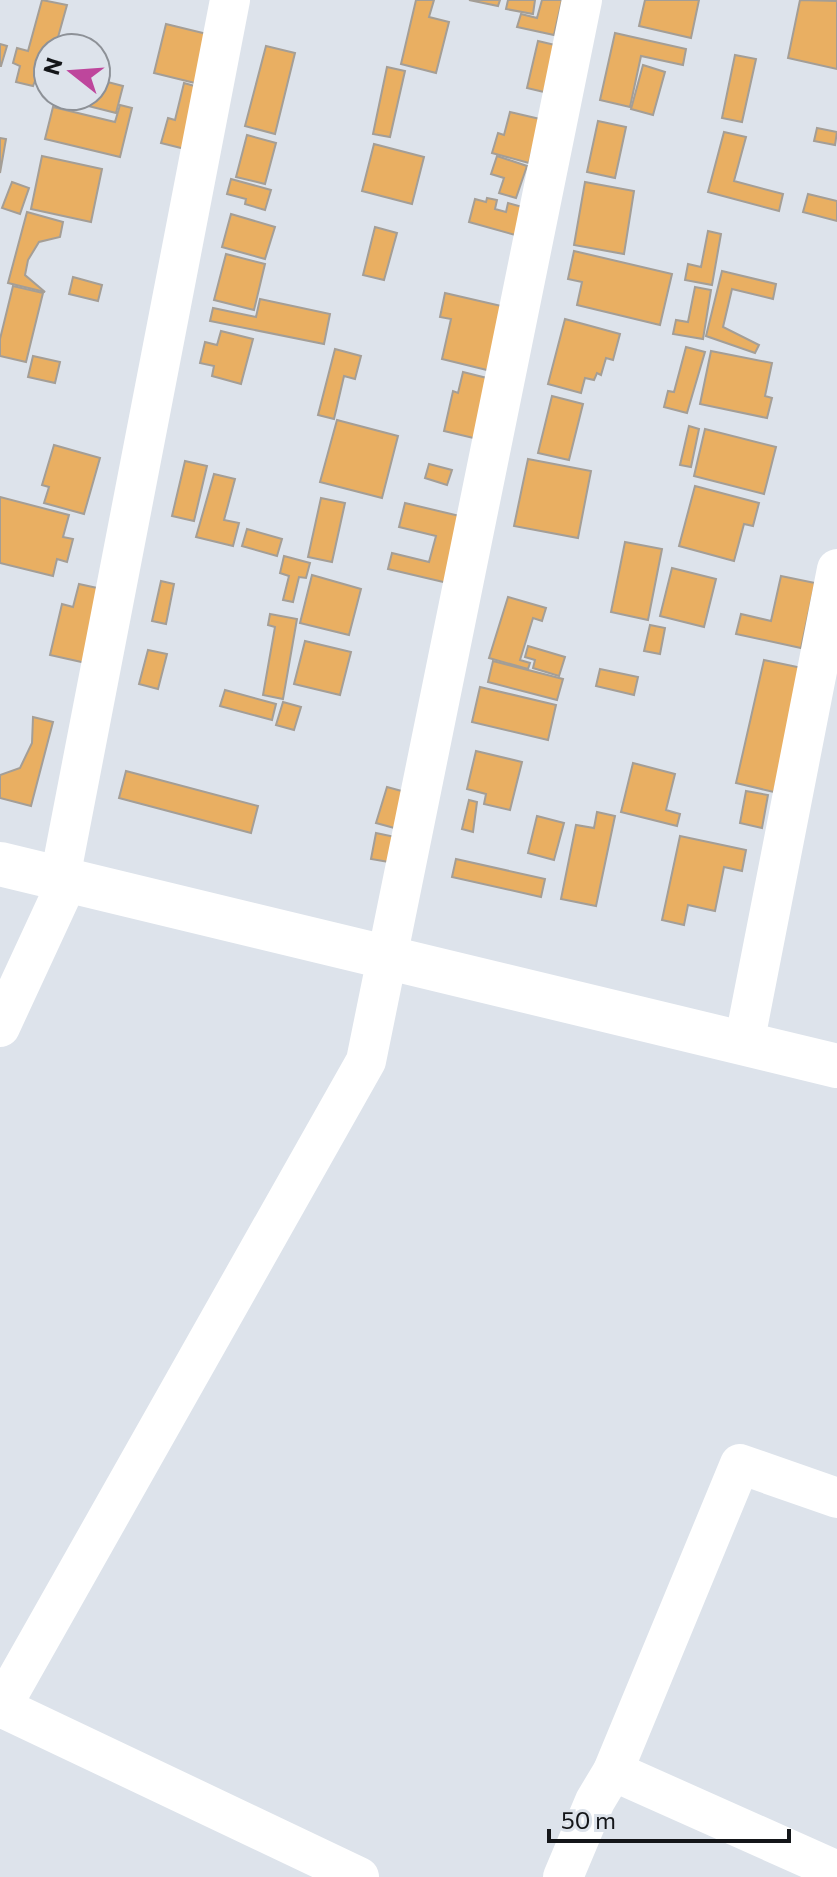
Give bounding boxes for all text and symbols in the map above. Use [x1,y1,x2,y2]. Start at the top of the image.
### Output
north arrow [32,32,112,112]
text: N [37,54,68,78]
scale bar [549,1793,789,1843]
text: 50 m [561,1805,616,1834]

